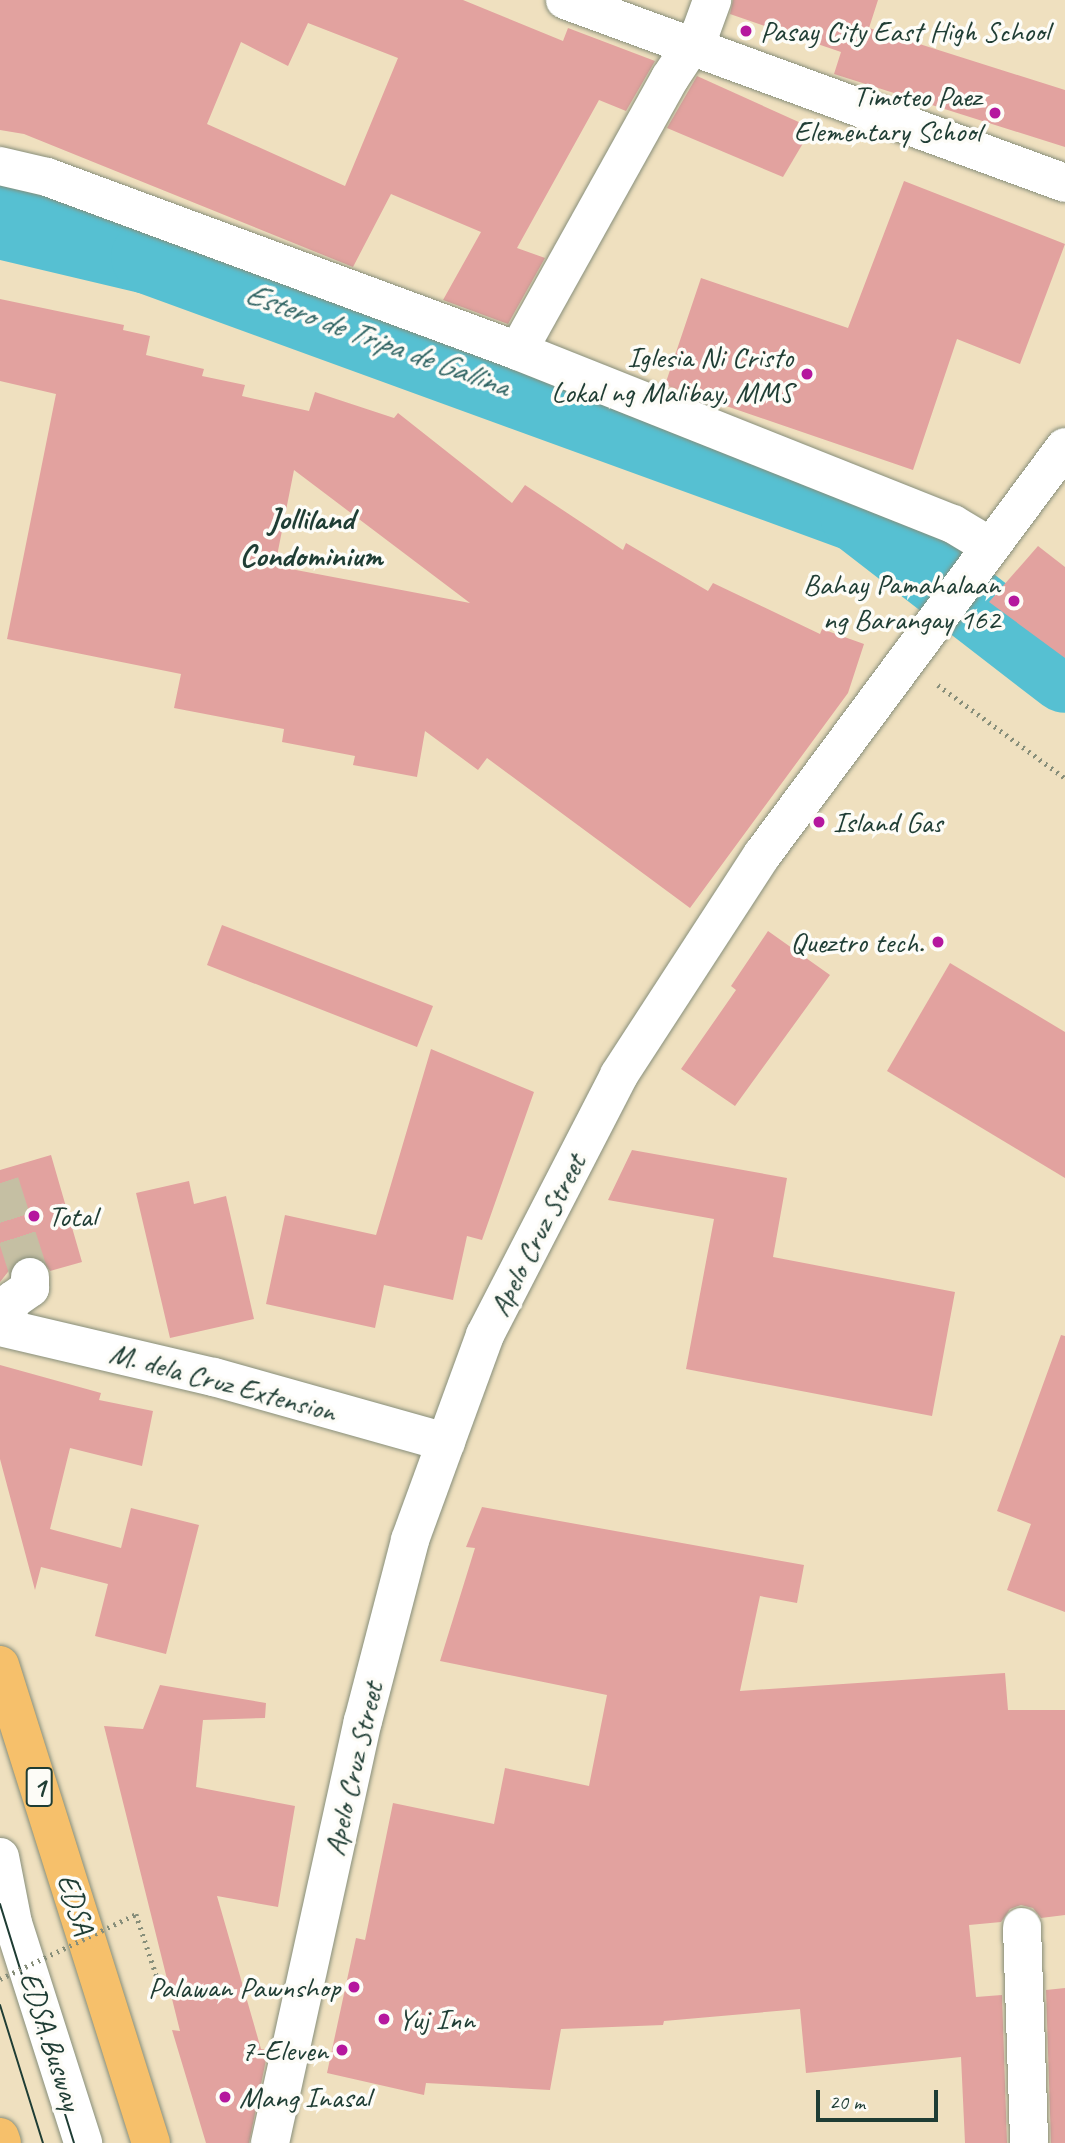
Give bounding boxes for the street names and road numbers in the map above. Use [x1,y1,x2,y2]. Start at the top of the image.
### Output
street label: Apelo Cruz Street [481,1148,593,1322]
street label: M. dela Cruz Extension [106,1334,340,1430]
street label: Apelo Cruz Street [316,1679,390,1859]
road number: 1 [25,1762,53,1812]
street label: EDSA [49,1869,103,1939]
street label: EDSA Busway [12,1967,90,2115]

